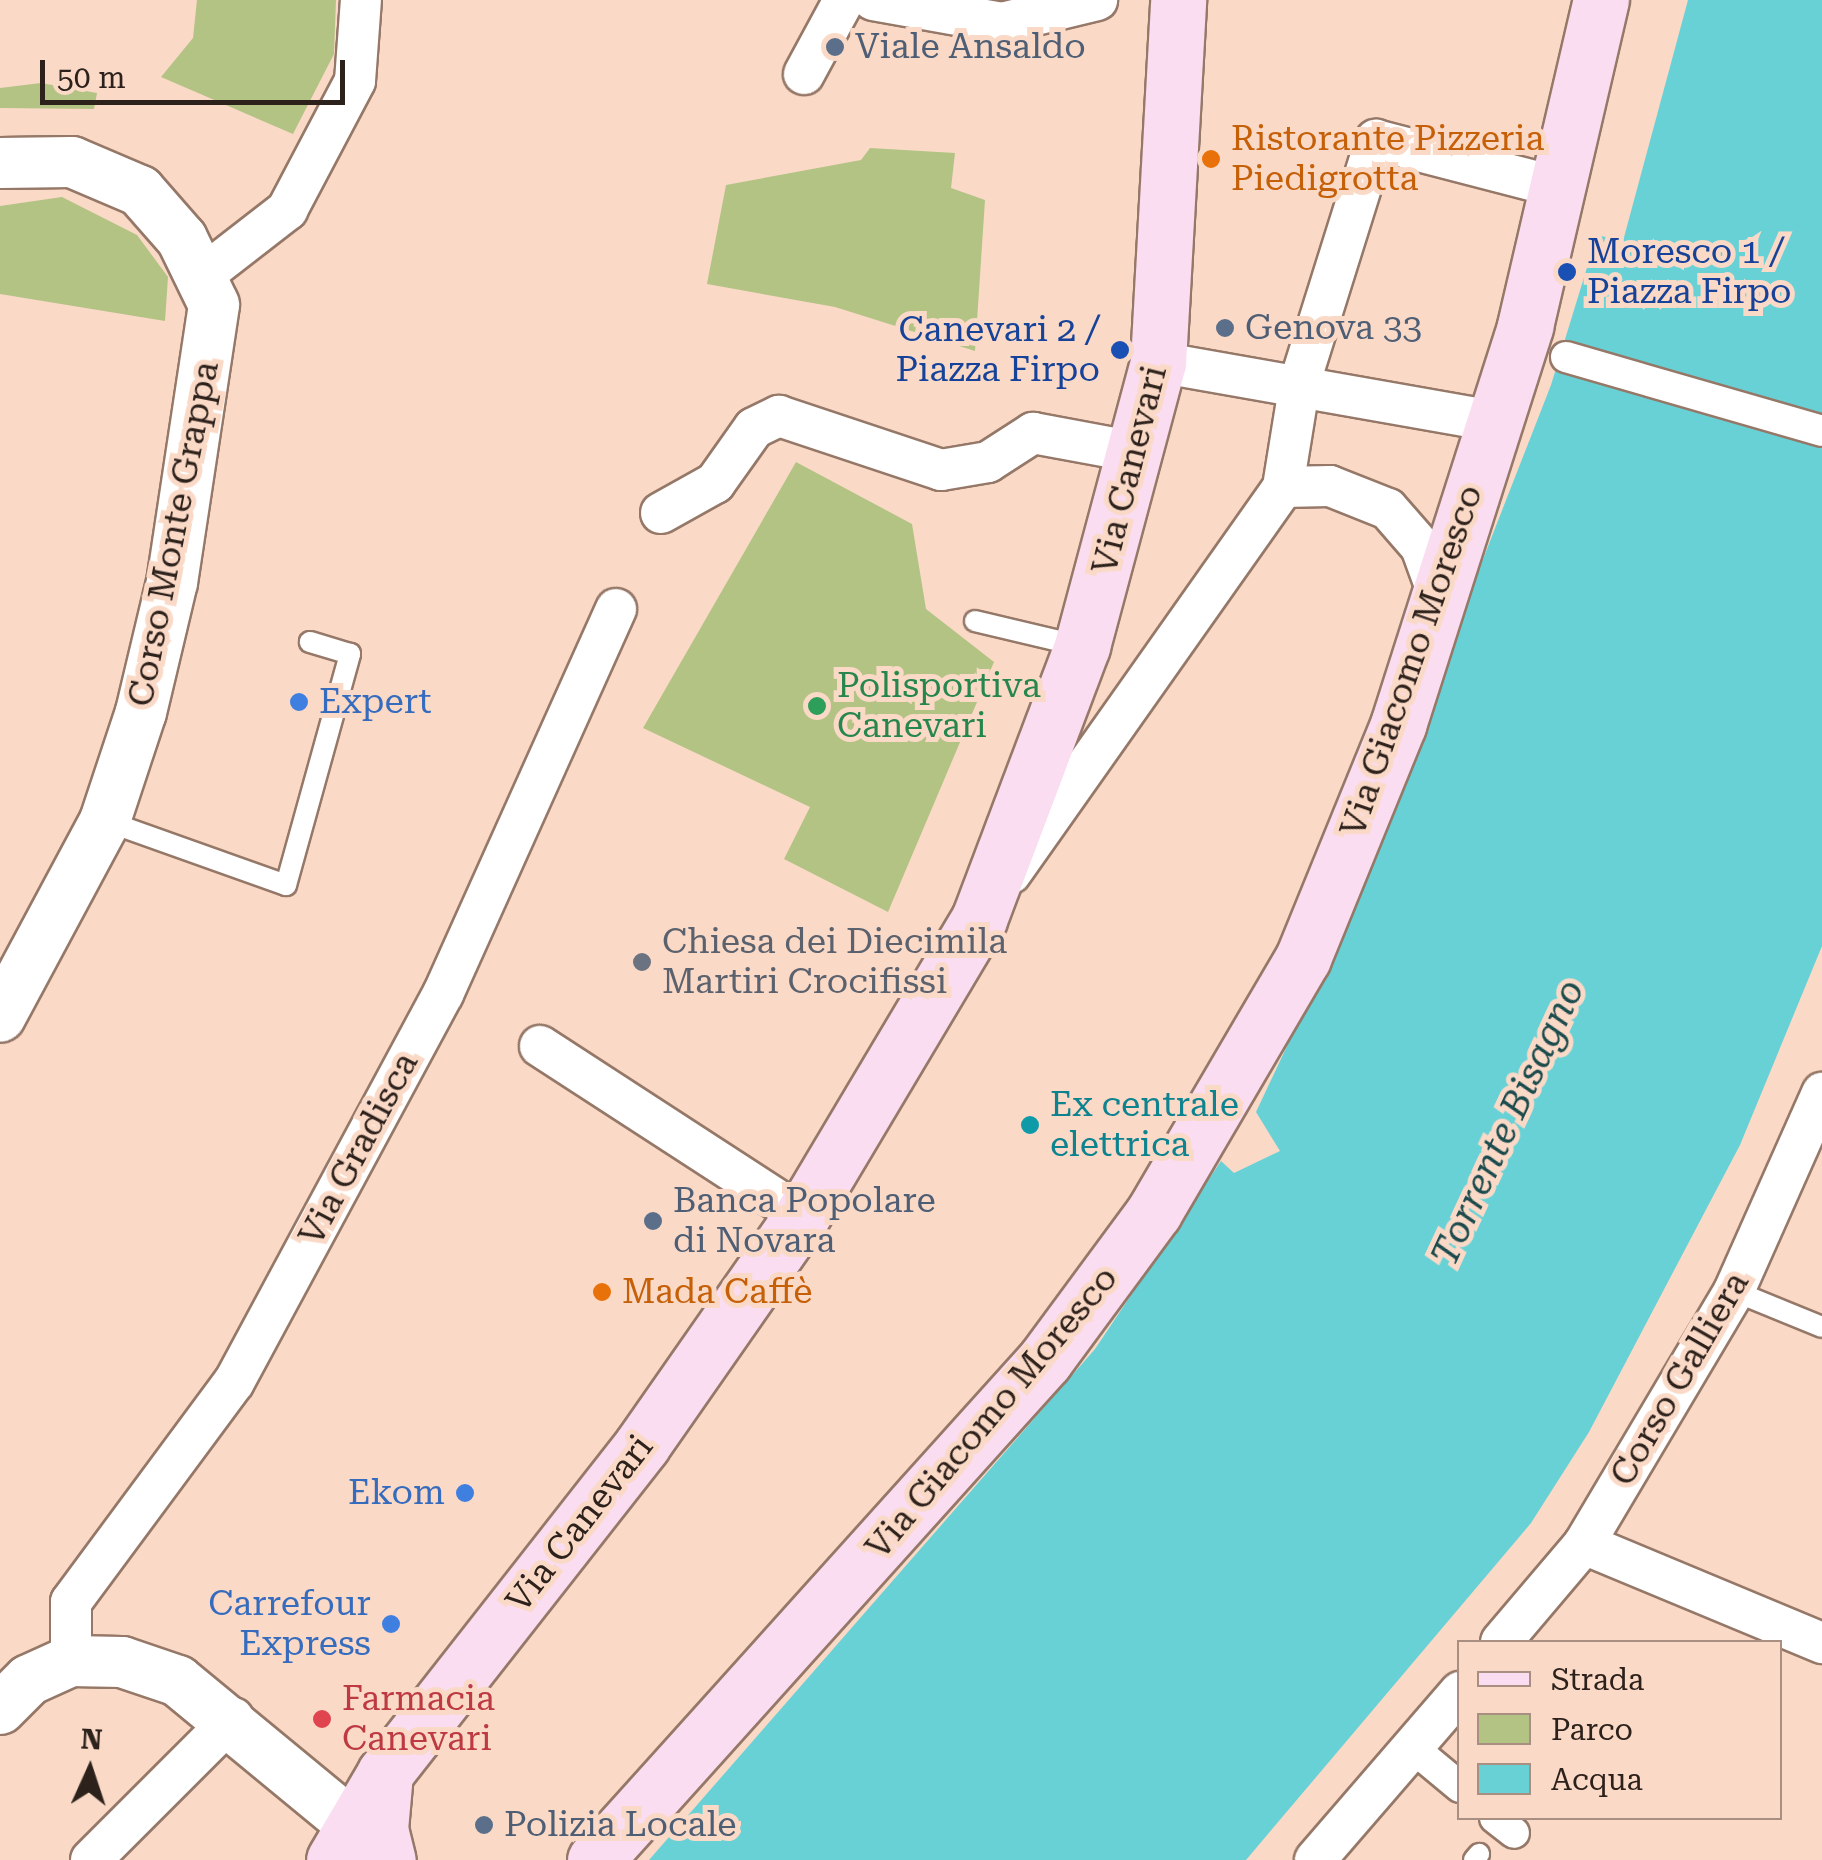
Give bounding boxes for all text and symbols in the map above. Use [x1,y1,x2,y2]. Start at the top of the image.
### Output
place label: Viale Ansaldo [855,26,1086,68]
marker: Viale Ansaldo [824,36,846,58]
scale bar [45,40,350,102]
text: 50 m [57,60,126,95]
place label: Ristorante Pizzeria Piedigrotta [1231,118,1544,200]
marker: Ristorante Pizzeria Piedigrotta [1200,148,1222,170]
place label: Moresco 1 / Piazza Firpo [1587,231,1792,313]
marker: Moresco 1 / Piazza Firpo [1556,261,1578,283]
place label: Genova 33 [1245,307,1422,349]
place label: Canevari 2 / Piazza Firpo [895,309,1100,391]
marker: Genova 33 [1214,317,1236,339]
marker: Canevari 2 / Piazza Firpo [1109,339,1131,361]
street label: Corso Monte Grappa [120,358,228,710]
street label: Via Canevari [1084,362,1176,578]
street label: Via Giacomo Moresco [1332,480,1492,842]
place label: Polisportiva Canevari [837,665,1041,747]
place label: Expert [319,681,432,723]
marker: Expert [288,691,310,713]
marker: Polisportiva Canevari [806,695,828,717]
place label: Chiesa dei Diecimila Martiri Crocifissi [662,921,1007,1003]
marker: Chiesa dei Diecimila Martiri Crocifissi [631,951,653,973]
water label: Torrente Bisagno [1422,973,1594,1273]
street label: Via Gradisca [291,1045,427,1253]
place label: Ex centrale elettrica [1050,1084,1239,1166]
marker: Ex centrale elettrica [1019,1114,1041,1136]
place label: Banca Popolare di Novara [673,1180,936,1262]
marker: Banca Popolare di Novara [642,1210,664,1232]
street label: Via Giacomo Moresco [857,1258,1127,1568]
street label: Corso Galliera [1602,1265,1758,1493]
place label: Mada Caffè [622,1271,812,1313]
marker: Mada Caffè [591,1281,613,1303]
street label: Via Canevari [498,1427,662,1621]
place label: Ekom [348,1472,445,1514]
marker: Ekom [454,1482,476,1504]
place label: Carrefour Express [208,1583,371,1665]
marker: Carrefour Express [380,1613,402,1635]
legend [1457,1640,1782,1820]
text: Strada [1551,1662,1644,1697]
place label: Farmacia Canevari [342,1678,495,1760]
marker: Farmacia Canevari [311,1708,333,1730]
text: Parco [1551,1712,1633,1747]
north arrow [40,1720,140,1820]
text: N [80,1723,103,1757]
text: Acqua [1551,1762,1643,1797]
place label: Polizia Locale [504,1804,737,1846]
marker: Polizia Locale [473,1814,495,1836]

